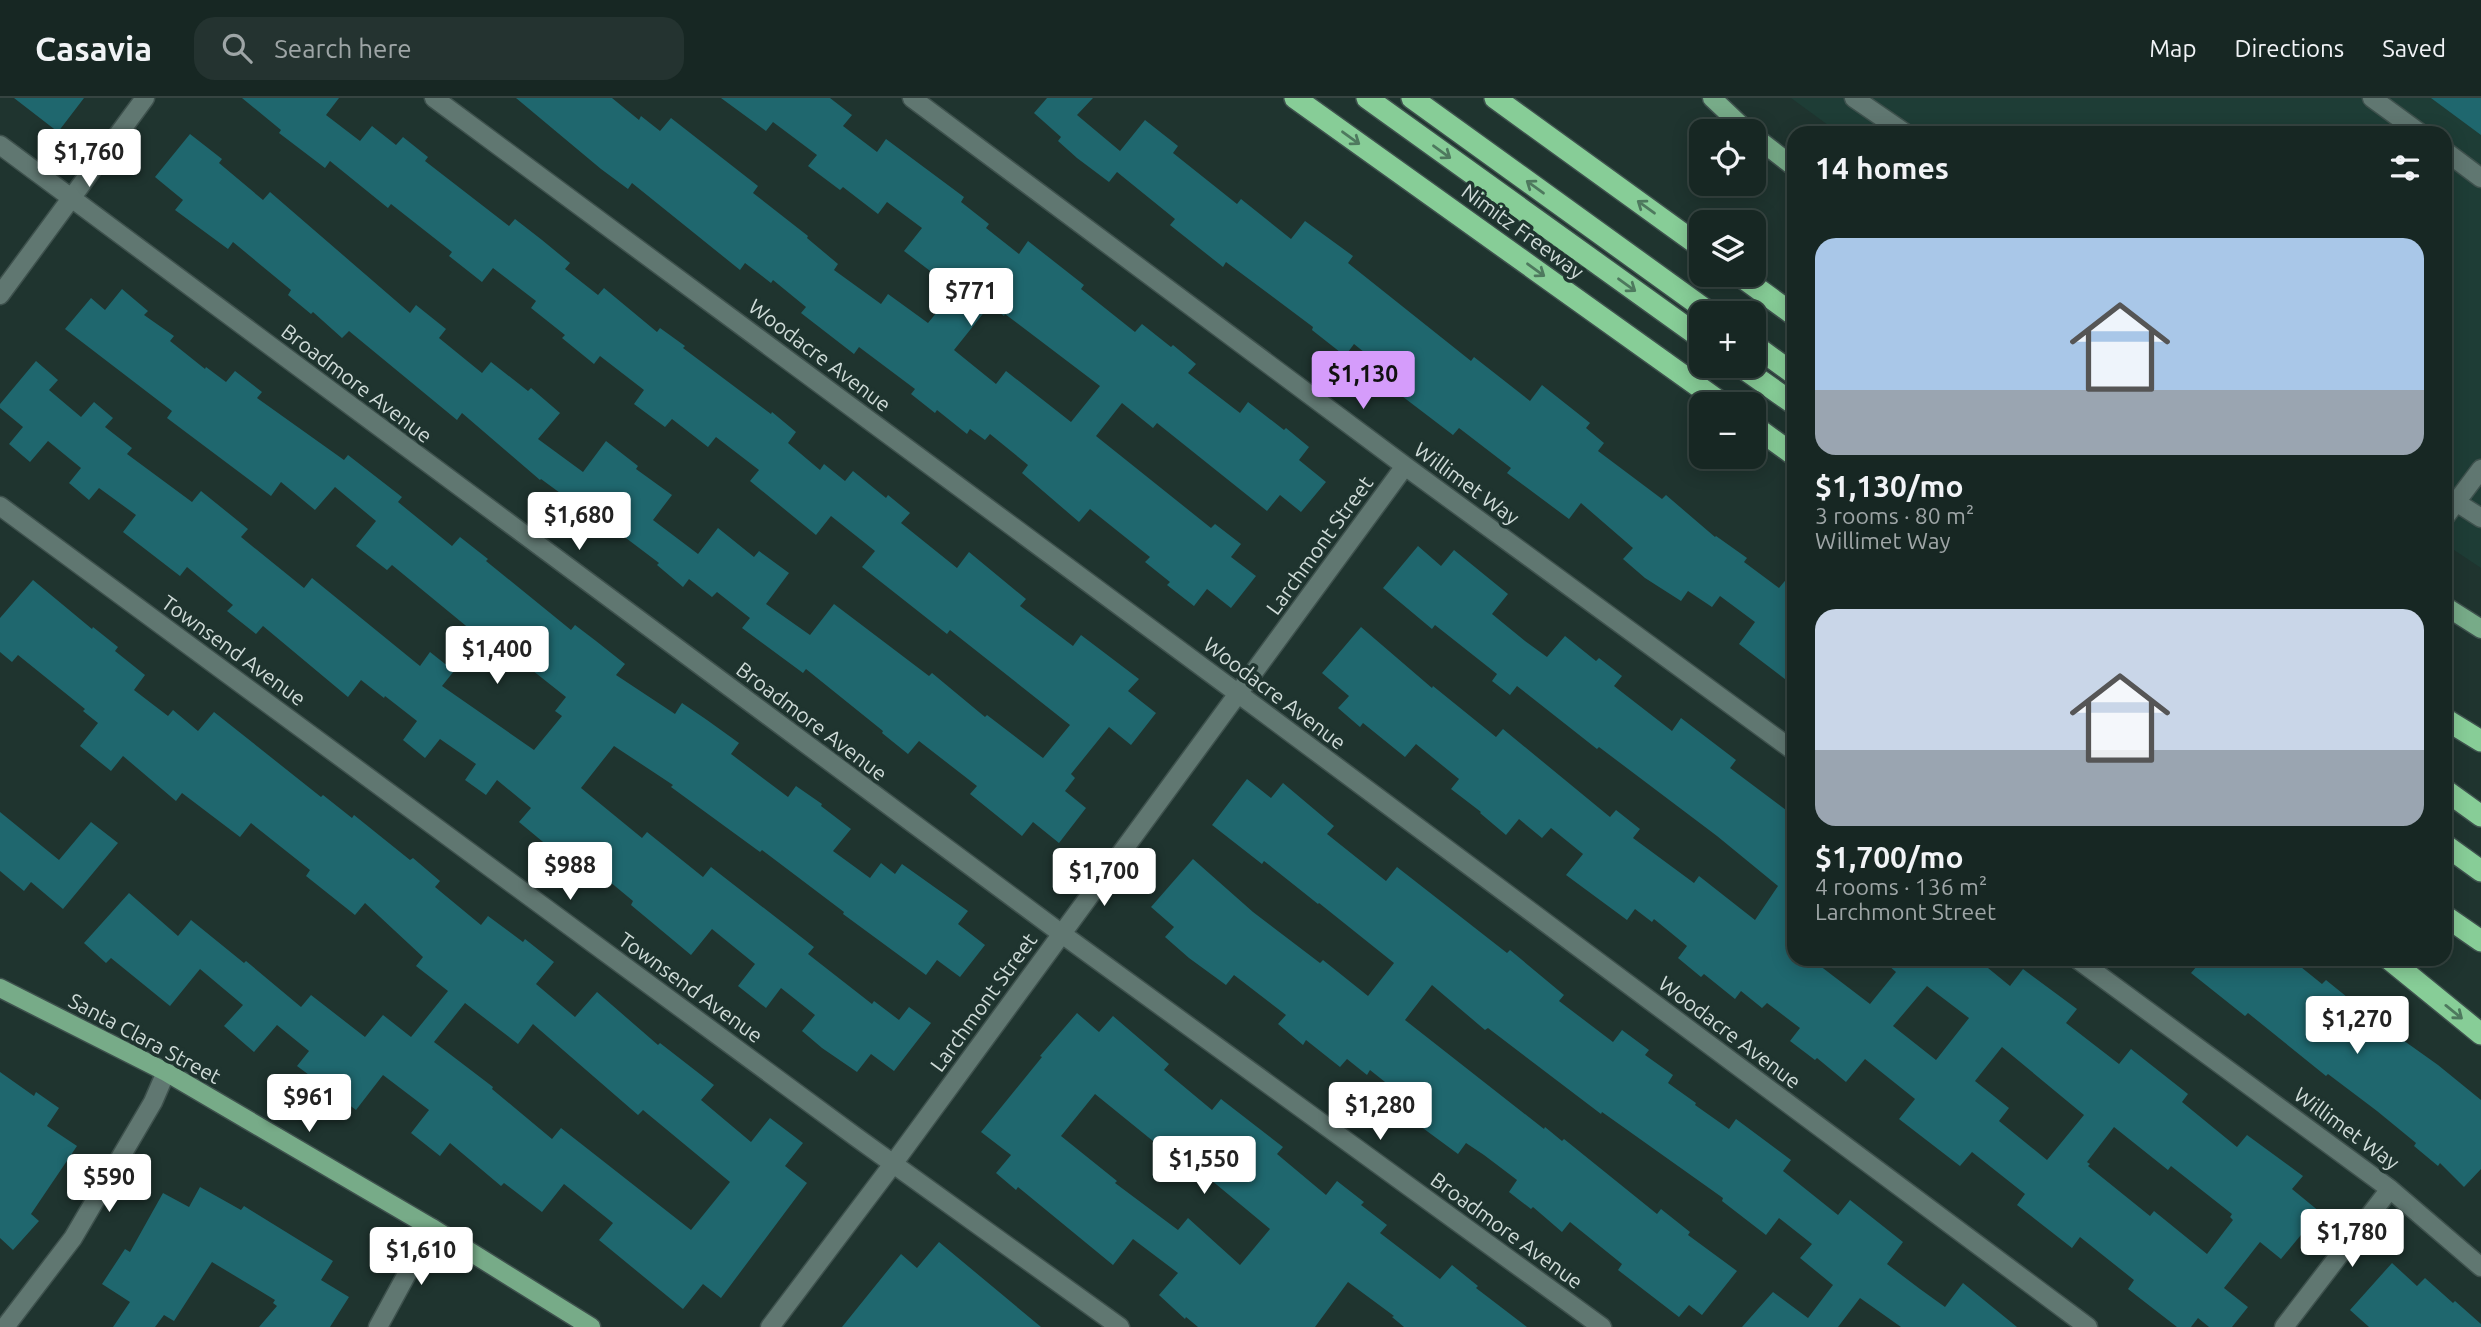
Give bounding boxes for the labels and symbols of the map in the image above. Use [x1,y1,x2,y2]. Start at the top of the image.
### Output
pin: $1,760 [32,130,146,189]
one-way arrow [1341,131,1360,145]
one-way arrow [1433,144,1452,159]
street label: Nimitz Freeway [1457,179,1589,283]
one-way arrow [1526,180,1545,194]
one-way arrow [1637,200,1656,214]
one-way arrow [1526,263,1545,277]
pin: $771 [930,268,1012,328]
one-way arrow [1617,278,1636,292]
street label: Woodacre Avenue [744,294,896,416]
street label: Broadmore Avenue [277,319,437,447]
pin: $1,130 [1306,352,1420,411]
street label: Willimet Way [1410,437,1524,529]
street label: Larchmont Street [1261,471,1377,619]
pin: $1,680 [522,492,636,552]
street label: Townsend Avenue [157,590,311,710]
pin: $1,400 [440,626,554,686]
street label: Woodacre Avenue [1199,632,1351,754]
street label: Broadmore Avenue [732,657,892,785]
pin: $988 [529,842,611,902]
pin: $1,700 [1047,848,1161,908]
street label: Townsend Avenue [614,927,768,1047]
street label: Larchmont Street [925,928,1041,1076]
street label: Woodacre Avenue [1654,971,1806,1093]
street label: Santa Clara Street [65,988,225,1088]
pin: $1,270 [2300,996,2414,1056]
one-way arrow [2444,1004,2462,1020]
pin: $961 [268,1074,350,1134]
pin: $1,280 [1323,1082,1437,1142]
street label: Willimet Way [2290,1082,2404,1174]
pin: $1,550 [1147,1136,1261,1196]
pin: $590 [68,1154,150,1214]
street label: Broadmore Avenue [1426,1167,1588,1293]
pin: $1,780 [2295,1210,2409,1269]
pin: $1,610 [364,1228,478,1287]

